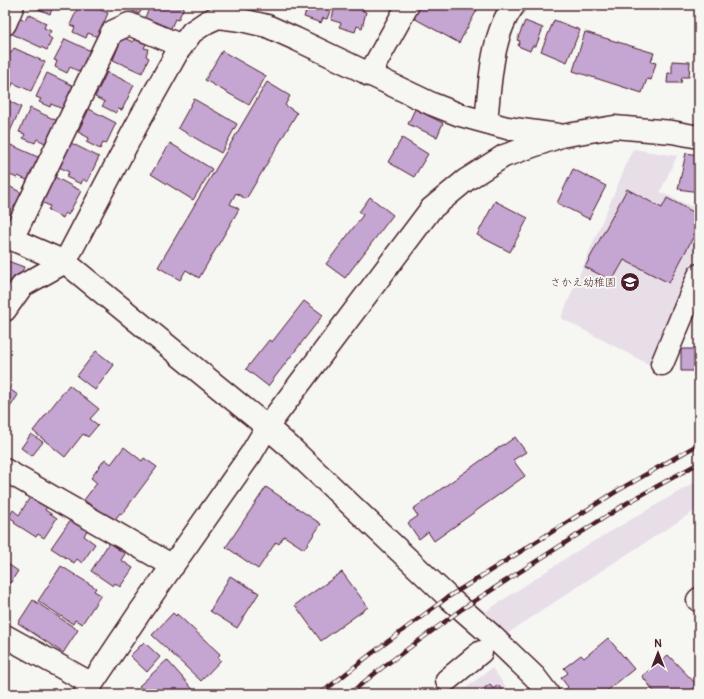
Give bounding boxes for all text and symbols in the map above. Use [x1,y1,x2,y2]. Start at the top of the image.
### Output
school or university icon: さかえ幼稚園 [619,271,641,293]
place label: さかえ幼稚園 [550,276,616,289]
north arrow [638,633,678,673]
text: N [654,637,662,650]

